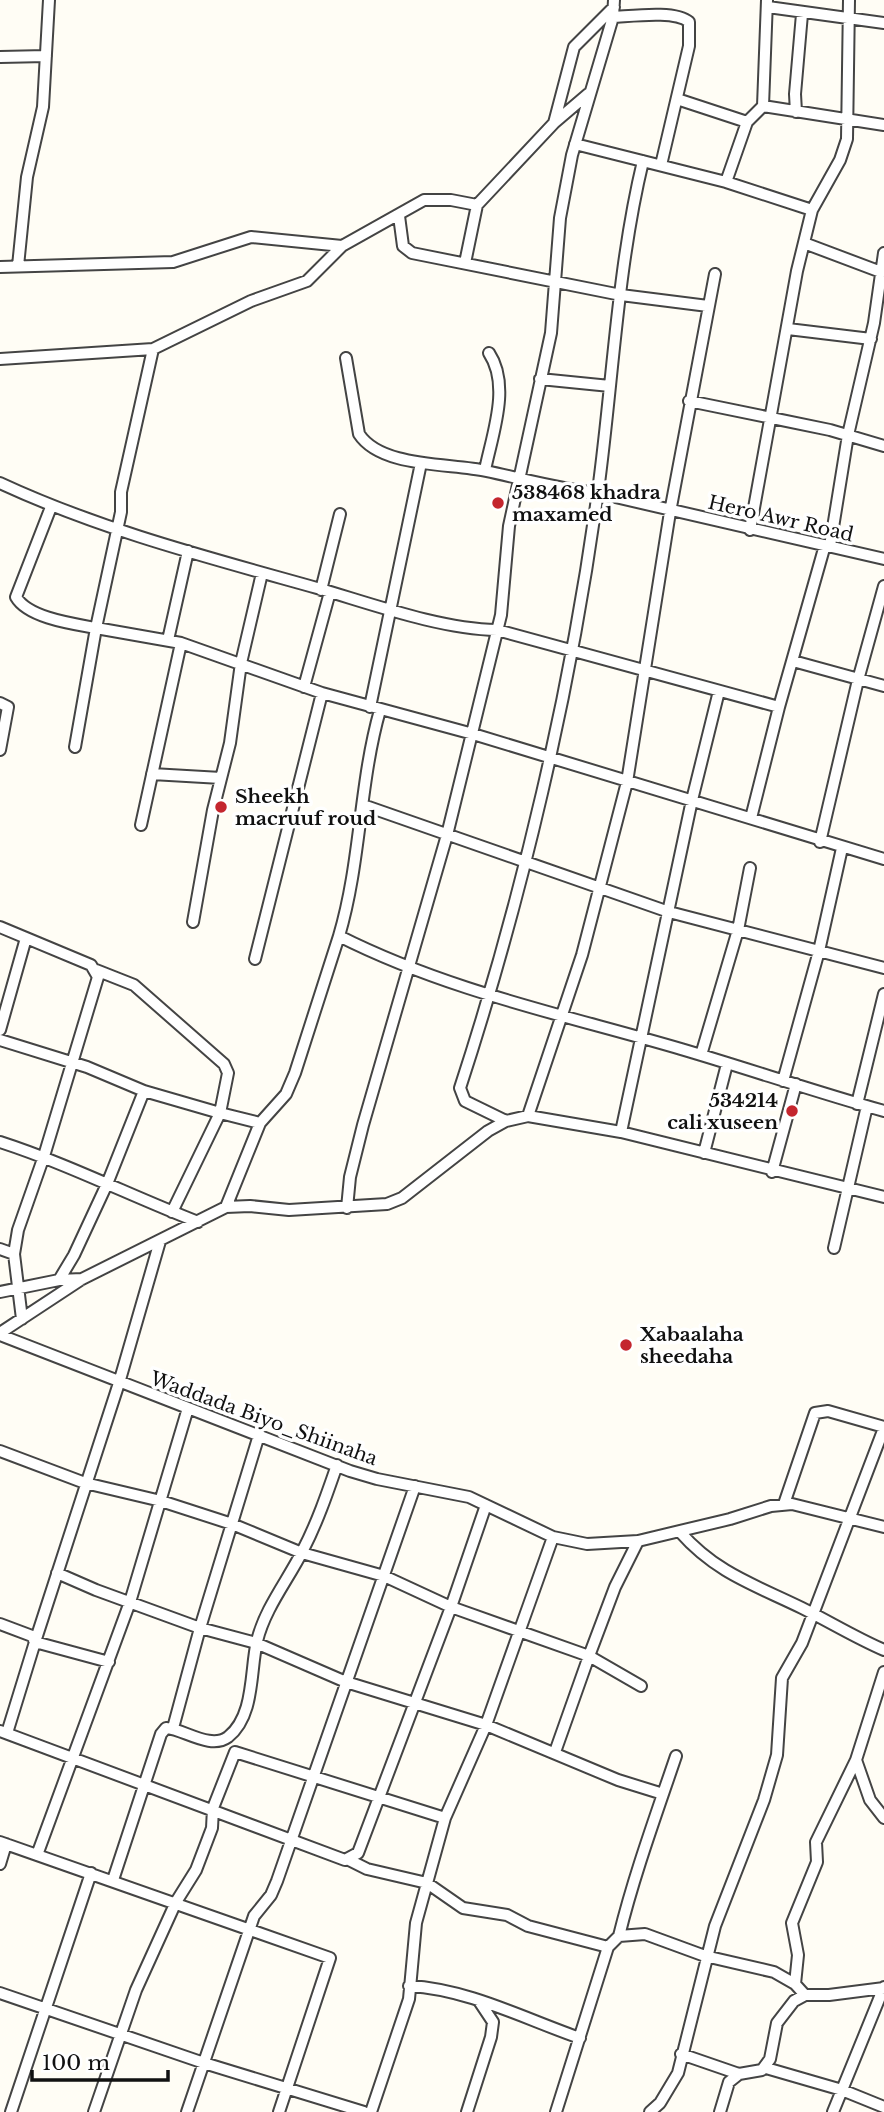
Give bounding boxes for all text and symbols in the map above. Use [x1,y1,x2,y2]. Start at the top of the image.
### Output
place label: 538468 khadra maxamed [512,481,661,526]
street label: Hero Awr Road [706,491,856,546]
marker: 538468 khadra maxamed [490,495,506,511]
place label: Sheekh macruuf roud [235,785,376,830]
marker: Sheekh macruuf roud [213,799,229,815]
place label: 534214 cali xuseen [667,1089,778,1134]
marker: 534214 cali xuseen [784,1103,800,1119]
place label: Xabaalaha sheedaha [639,1323,744,1368]
marker: Xabaalaha sheedaha [618,1337,634,1353]
street label: Waddada Biyo_Shiinaha [146,1366,381,1471]
scale bar [32,2038,168,2082]
text: 100 m [42,2050,110,2076]

